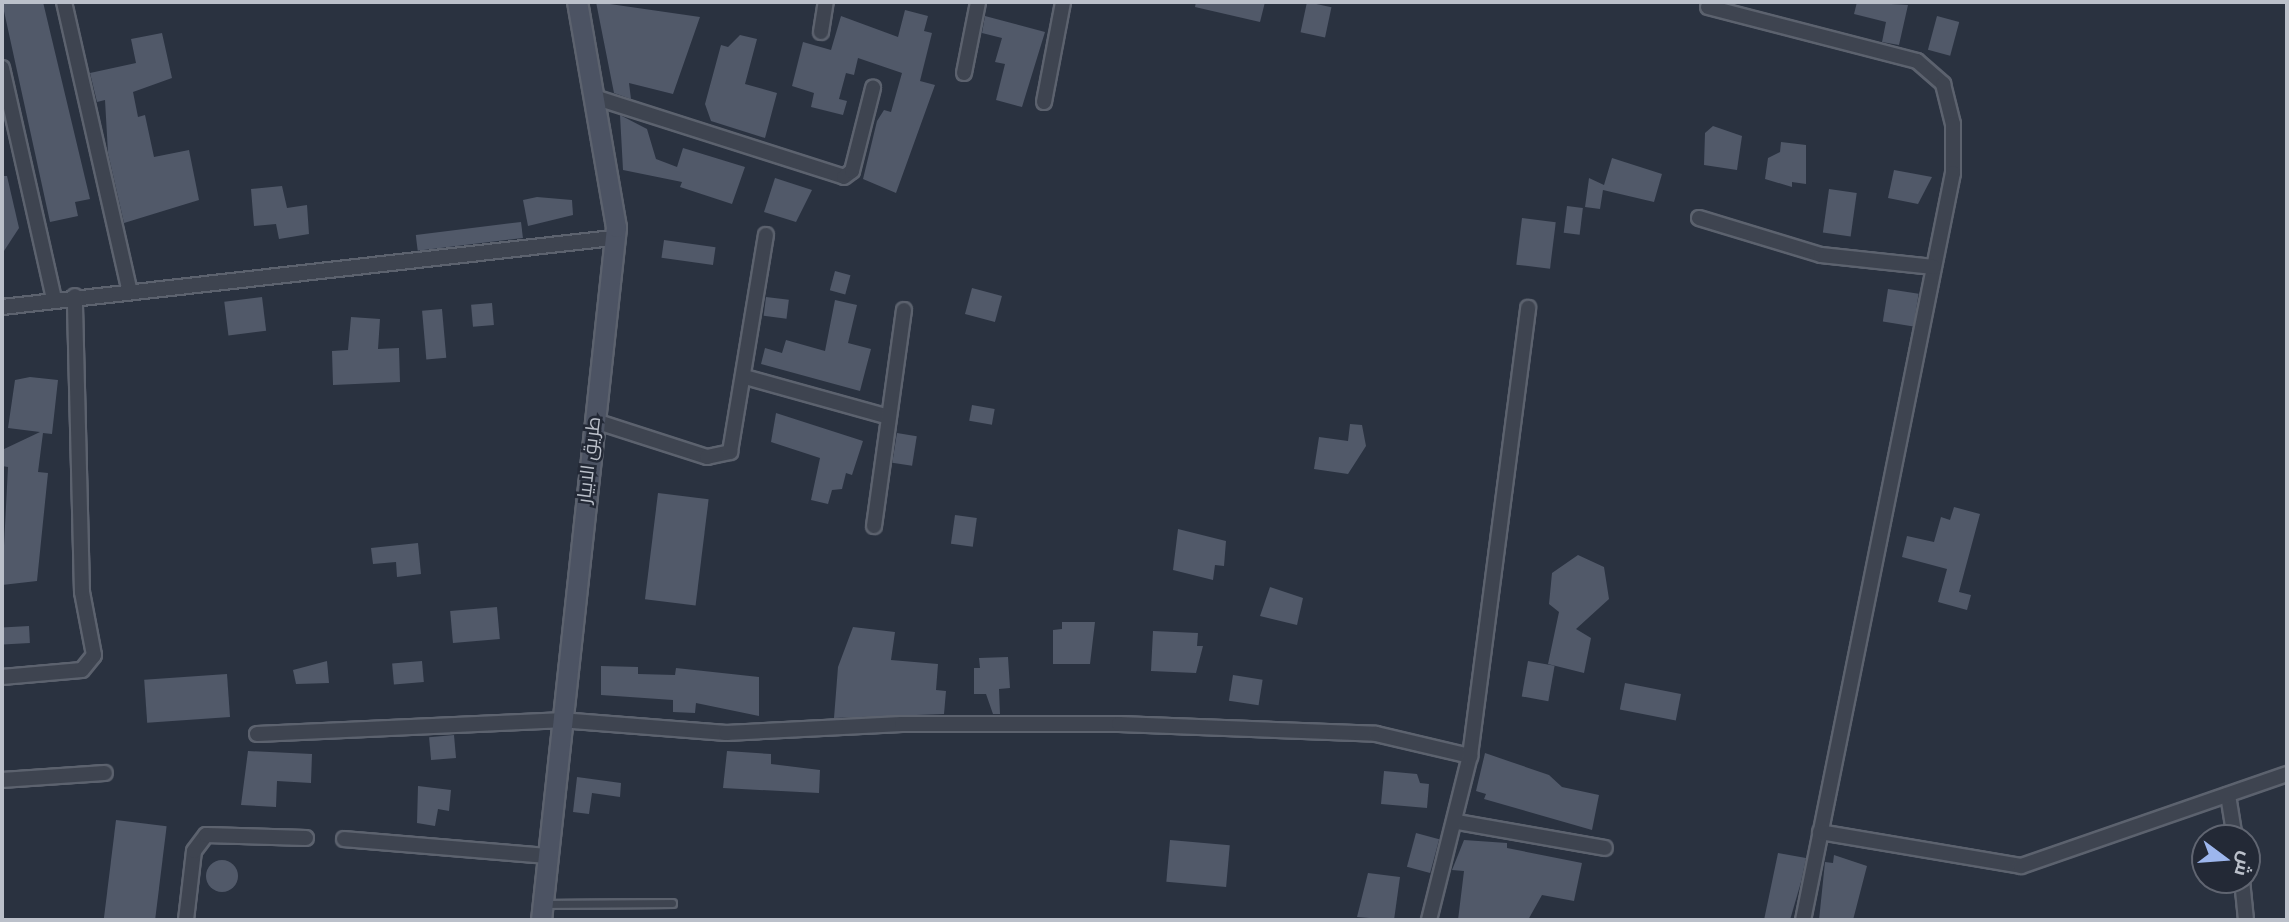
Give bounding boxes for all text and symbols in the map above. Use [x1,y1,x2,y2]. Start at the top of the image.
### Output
street label: طريق الابيار [572,415,606,505]
north arrow [2191,824,2261,894]
text: ش [2228,849,2260,880]

